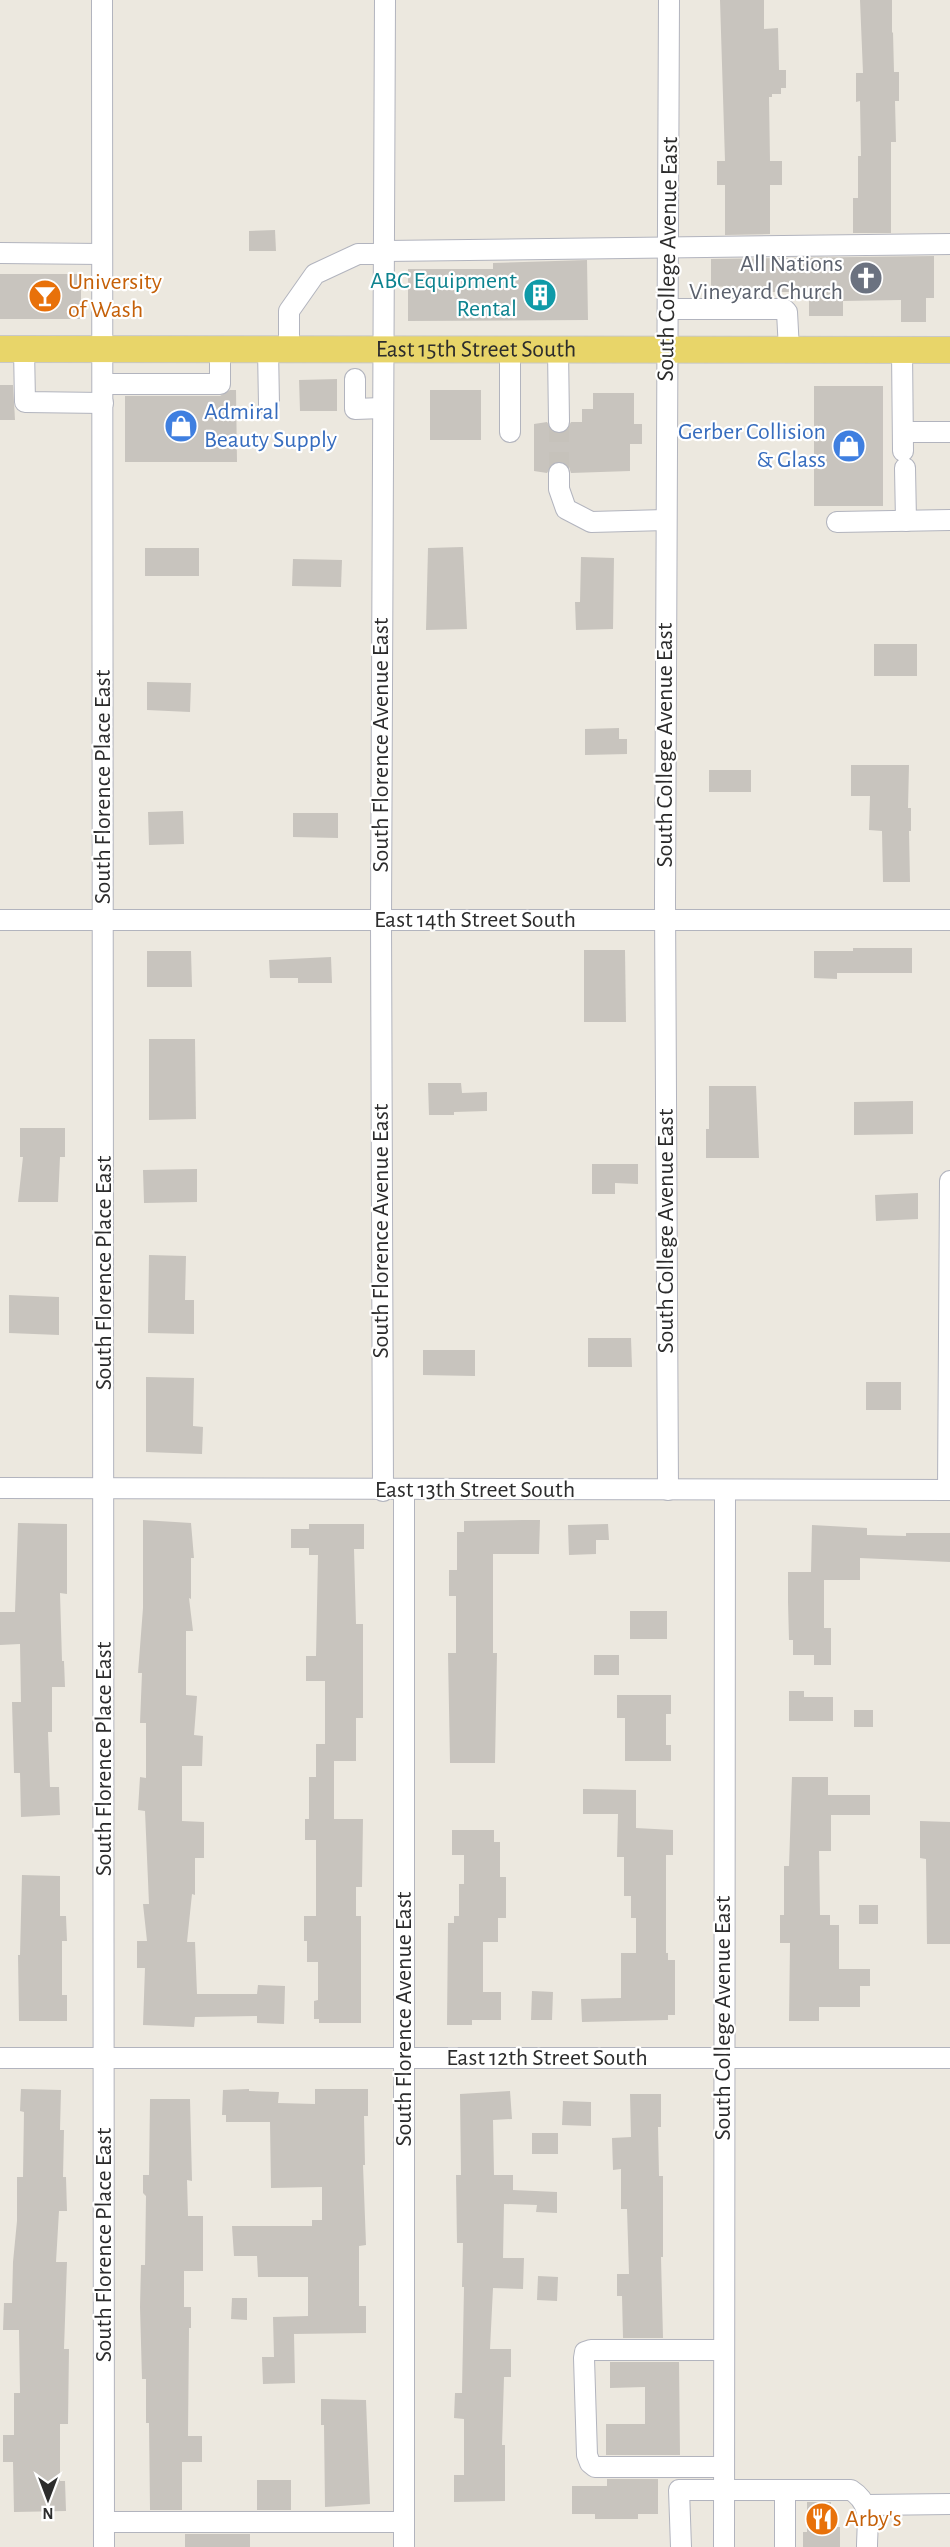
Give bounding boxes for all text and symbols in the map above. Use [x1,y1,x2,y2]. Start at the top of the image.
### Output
street label: South College Avenue East [654,136,682,382]
place label: All Nations Vineyard Church [689,252,843,304]
church icon: All Nations Vineyard Church [848,260,884,296]
place label: ABC Equipment Rental [370,269,517,321]
place label: University of Wash [68,270,162,322]
building icon: ABC Equipment Rental [522,277,558,313]
bar icon: University of Wash [27,278,63,314]
street label: East 15th Street South [376,337,576,362]
place label: Admiral Beauty Supply [204,400,337,452]
shop icon: Admiral Beauty Supply [163,408,199,444]
place label: Gerber Collision & Glass [678,420,826,472]
shop icon: Gerber Collision & Glass [831,428,867,464]
street label: South Florence Avenue East [369,617,393,872]
street label: South College Avenue East [653,622,677,867]
street label: South Florence Place East [91,669,115,904]
street label: East 14th Street South [374,908,576,932]
street label: South Florence Avenue East [369,1103,393,1358]
street label: South College Avenue East [654,1108,678,1353]
street label: South Florence Place East [92,1155,116,1390]
street label: East 13th Street South [375,1478,575,1502]
street label: South Florence Place East [92,1641,116,1876]
street label: South Florence Avenue East [392,1891,416,2146]
street label: South College Avenue East [711,1895,735,2140]
street label: East 12th Street South [446,2046,648,2070]
street label: South Florence Place East [92,2127,116,2362]
north arrow [18,2469,78,2529]
restaurant icon: Arby's [804,2501,840,2537]
text: N [42,2505,54,2521]
place label: Arby's [845,2507,902,2531]

